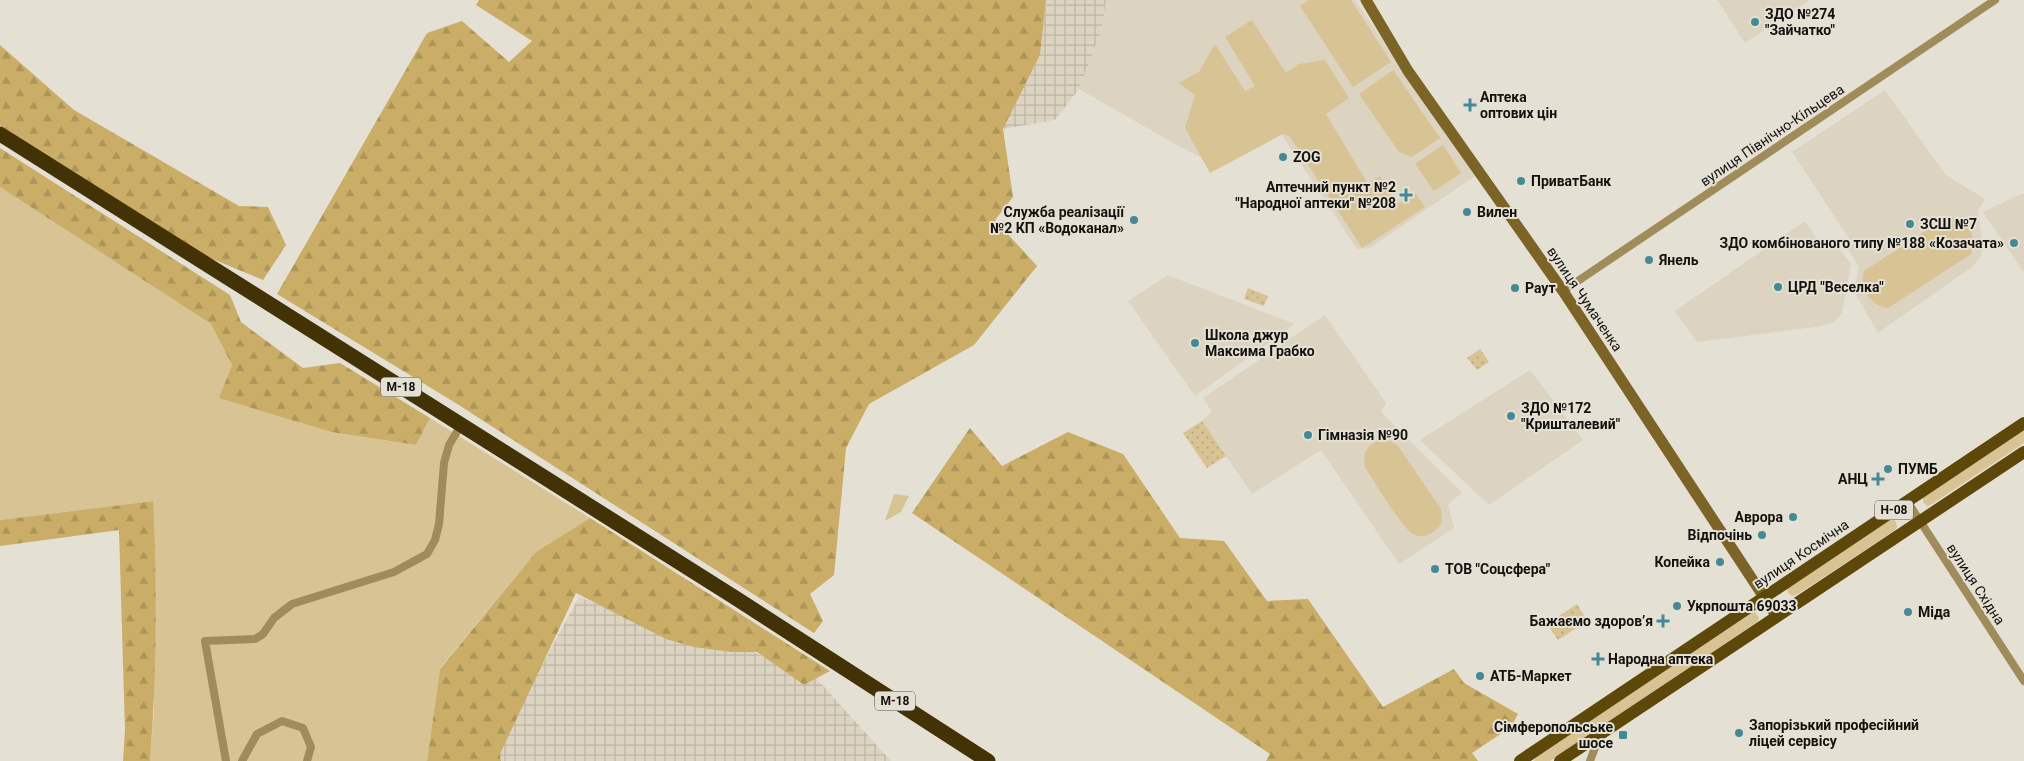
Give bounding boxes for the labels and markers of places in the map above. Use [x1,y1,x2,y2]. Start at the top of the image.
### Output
place label: ЗДО №274 "Зайчатко" [1765,6,1836,38]
marker: ЗДО №274 "Зайчатко" [1749,16,1761,28]
place label: Аптека оптових цін [1480,89,1557,121]
marker: Аптека оптових цін [1464,99,1476,111]
place label: ZOG [1293,149,1321,165]
marker: ZOG [1277,151,1289,163]
place label: ПриватБанк [1531,173,1611,189]
marker: ПриватБанк [1515,175,1527,187]
place label: Аптечний пункт №2 "Народної аптеки" №208 [1235,179,1396,211]
marker: Аптечний пункт №2 "Народної аптеки" №208 [1400,189,1412,201]
place label: Служба реалізації №2 КП «Водоканал» [990,204,1125,236]
place label: Вилен [1477,204,1517,220]
marker: Вилен [1461,206,1473,218]
marker: Служба реалізації №2 КП «Водоканал» [1128,214,1140,226]
place label: ЗСШ №7 [1920,216,1977,232]
marker: ЗСШ №7 [1904,218,1916,230]
place label: ЗДО комбінованого типу №188 «Козачата» [1720,235,2004,251]
marker: ЗДО комбінованого типу №188 «Козачата» [2008,237,2020,249]
place label: Янель [1658,252,1699,268]
marker: Янель [1643,254,1655,266]
place label: ЦРД "Веселка" [1788,279,1884,295]
place label: Раут [1525,280,1556,296]
marker: ЦРД "Веселка" [1772,281,1784,293]
marker: Раут [1509,282,1521,294]
place label: Школа джур Максима Грабко [1205,327,1315,359]
marker: Школа джур Максима Грабко [1189,337,1201,349]
place label: ЗДО №172 "Кришталевий" [1521,400,1621,432]
marker: ЗДО №172 "Кришталевий" [1505,410,1517,422]
place label: Гімназія №90 [1318,427,1408,443]
marker: Гімназія №90 [1302,429,1314,441]
place label: ПУМБ [1898,461,1938,477]
marker: ПУМБ [1882,463,1894,475]
place label: АНЦ [1838,471,1868,487]
marker: АНЦ [1872,473,1884,485]
place label: Аврора [1735,509,1783,525]
marker: Аврора [1787,511,1799,523]
place label: Відпочінь [1688,527,1752,543]
marker: Відпочінь [1756,529,1768,541]
place label: Копейка [1654,554,1710,570]
marker: Копейка [1714,556,1726,568]
place label: ТОВ "Соцсфера" [1445,561,1551,577]
marker: ТОВ "Соцсфера" [1429,563,1441,575]
place label: Укрпошта 69033 [1687,598,1797,614]
marker: Укрпошта 69033 [1671,600,1683,612]
place label: Міда [1918,604,1951,620]
marker: Міда [1902,606,1914,618]
place label: Бажаємо здоровʼя [1529,613,1653,629]
marker: Бажаємо здоровʼя [1657,615,1669,627]
place label: Народна аптека [1608,651,1714,667]
marker: Народна аптека [1592,653,1604,665]
place label: АТБ-Маркет [1490,668,1572,684]
marker: АТБ-Маркет [1474,670,1486,682]
place label: Запорізький професійний ліцей сервісу [1749,717,1919,749]
place label: Сімферопольське шосе [1494,719,1613,751]
marker: Запорізький професійний ліцей сервісу [1733,727,1745,739]
marker: Сімферопольське шосе [1617,729,1629,741]

